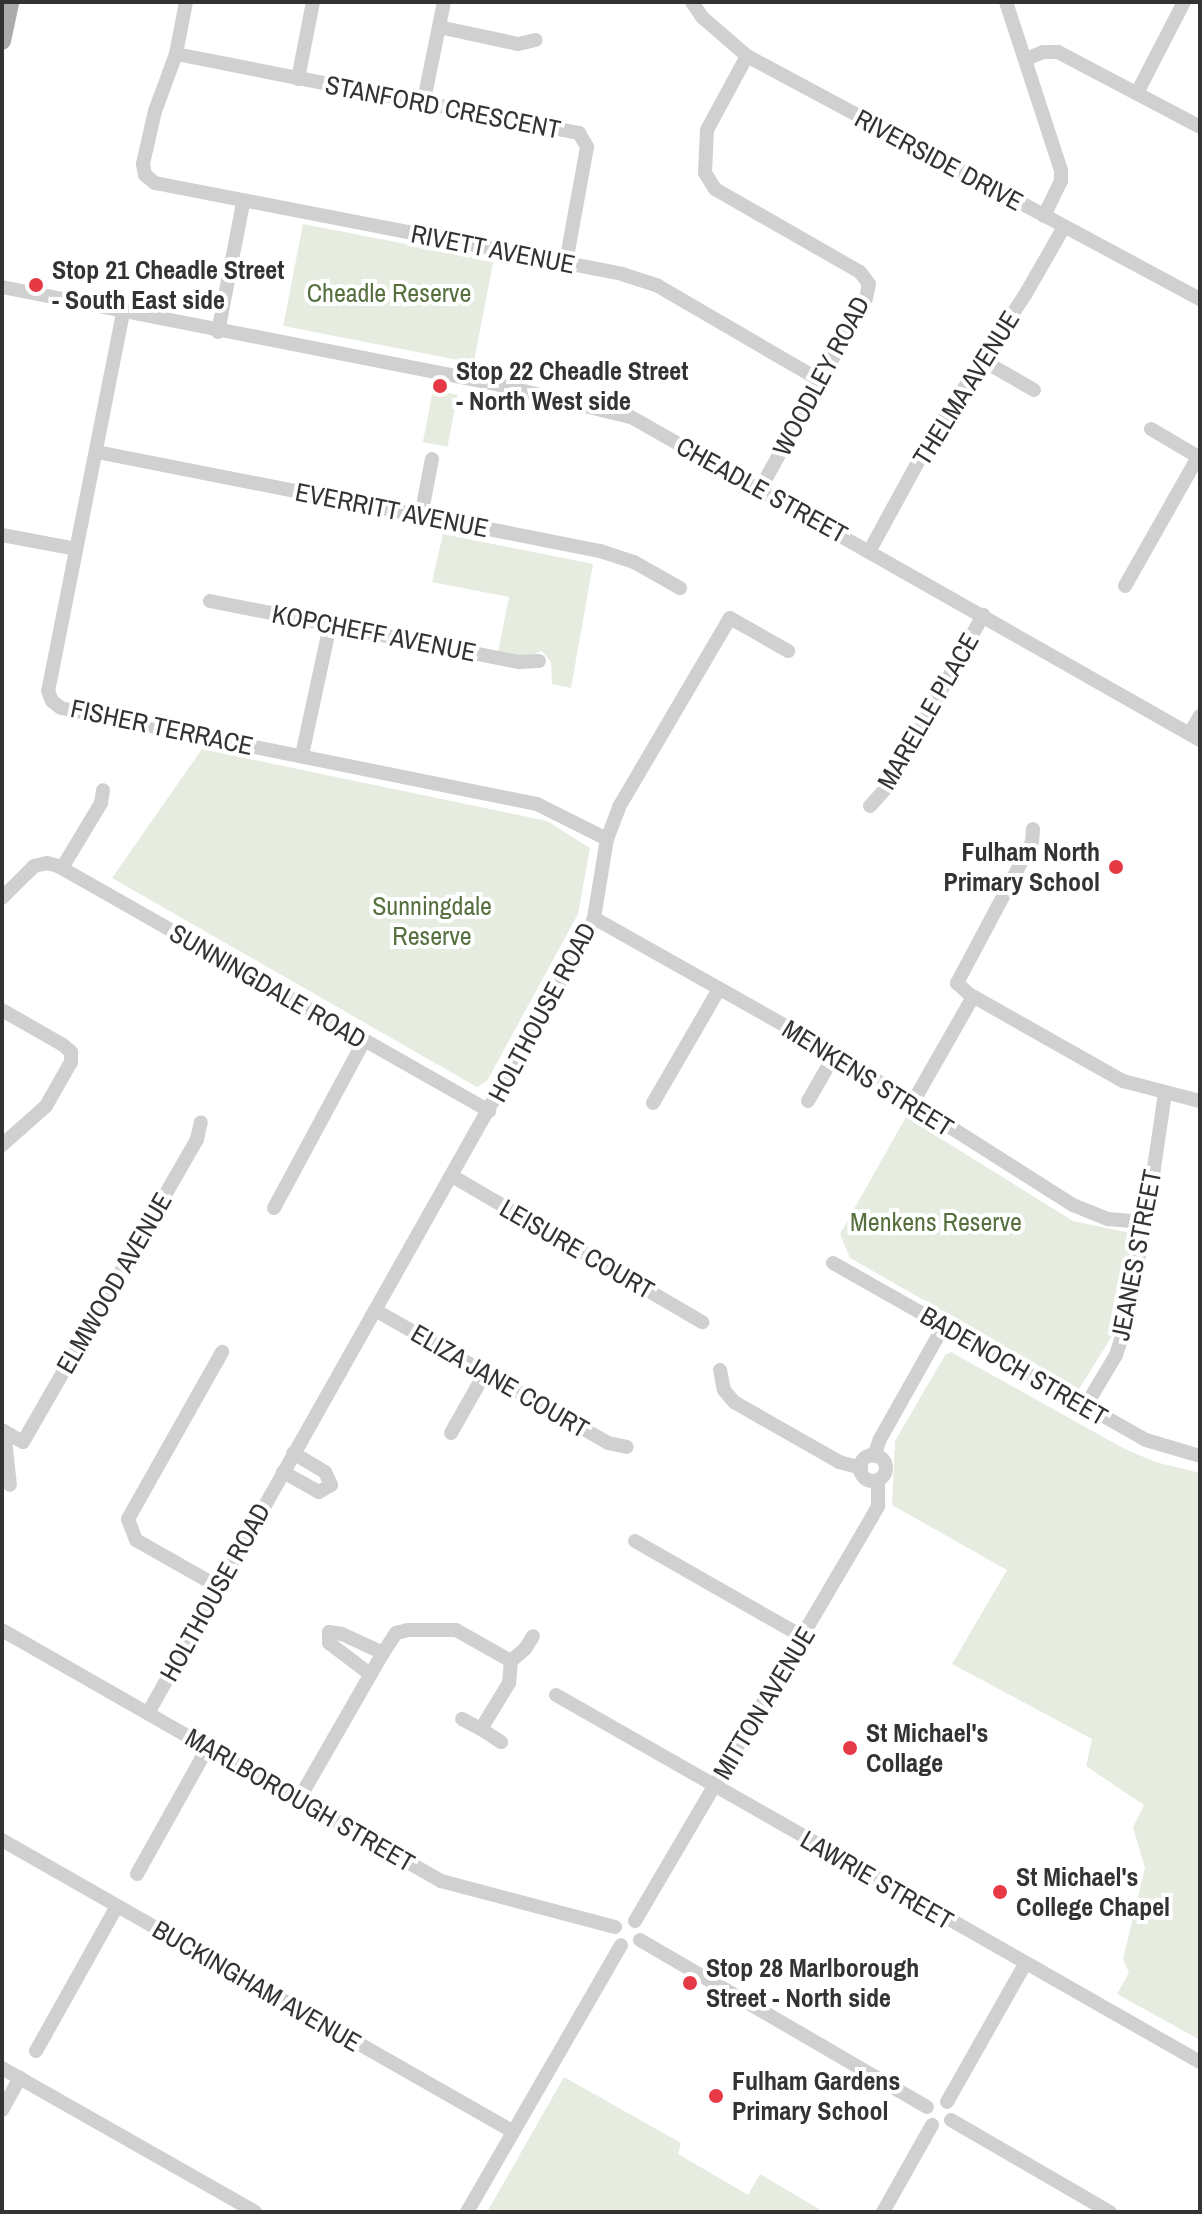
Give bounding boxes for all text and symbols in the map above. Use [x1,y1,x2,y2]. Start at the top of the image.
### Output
street label: STANFORD CRESCENT [323,69,563,145]
street label: RIVERSIDE DRIVE [850,103,1028,217]
street label: RIVETT AVENUE [408,218,578,280]
place label: Stop 21 Cheadle Street - South East side [52,254,284,316]
marker: Stop 21 Cheadle Street - South East side [27,276,45,294]
park label: Cheadle Reserve [307,277,471,309]
street label: WOODLEY ROAD [766,291,876,461]
street label: THELMA AVENUE [905,304,1027,472]
place label: Stop 22 Cheadle Street - North West side [456,355,688,416]
marker: Stop 22 Cheadle Street - North West side [431,377,449,395]
street label: CHEADLE STREET [671,430,853,550]
street label: EVERRITT AVENUE [292,476,492,544]
street label: KOPCHEFF AVENUE [269,598,479,668]
street label: MARELLE PLACE [871,627,985,795]
street label: FISHER TERRACE [68,692,256,762]
place label: Fulham North Primary School [944,836,1100,898]
marker: Fulham North Primary School [1107,858,1125,876]
park label: Sunningdale Reserve [372,890,492,952]
street label: SUNNINGDALE ROAD [164,917,372,1055]
street label: HOLTHOUSE ROAD [482,917,602,1107]
street label: MENKENS STREET [777,1013,959,1143]
street label: JEANES STREET [1104,1167,1168,1343]
street label: ELMWOOD AVENUE [49,1187,179,1379]
street label: LEISURE COURT [494,1192,660,1306]
park label: Menkens Reserve [850,1206,1022,1238]
street label: BADENOCH STREET [915,1300,1113,1432]
street label: ELIZA JANE COURT [405,1317,595,1445]
street label: HOLTHOUSE ROAD [153,1498,277,1686]
street label: MITTON AVENUE [706,1621,822,1785]
place label: St Michael's Collage [866,1717,988,1778]
street label: MARLBOROUGH STREET [180,1722,420,1878]
marker: St Michael's Collage [841,1739,859,1757]
street label: LAWRIE STREET [795,1824,959,1936]
place label: St Michael's College Chapel [1016,1861,1170,1922]
marker: St Michael's College Chapel [991,1883,1009,1901]
street label: BUCKINGHAM AVENUE [147,1913,367,2059]
place label: Stop 28 Marlborough Street - North side [706,1952,919,2014]
marker: Stop 28 Marlborough Street - North side [681,1974,699,1992]
place label: Fulham Gardens Primary School [732,2065,900,2126]
marker: Fulham Gardens Primary School [707,2087,725,2105]

